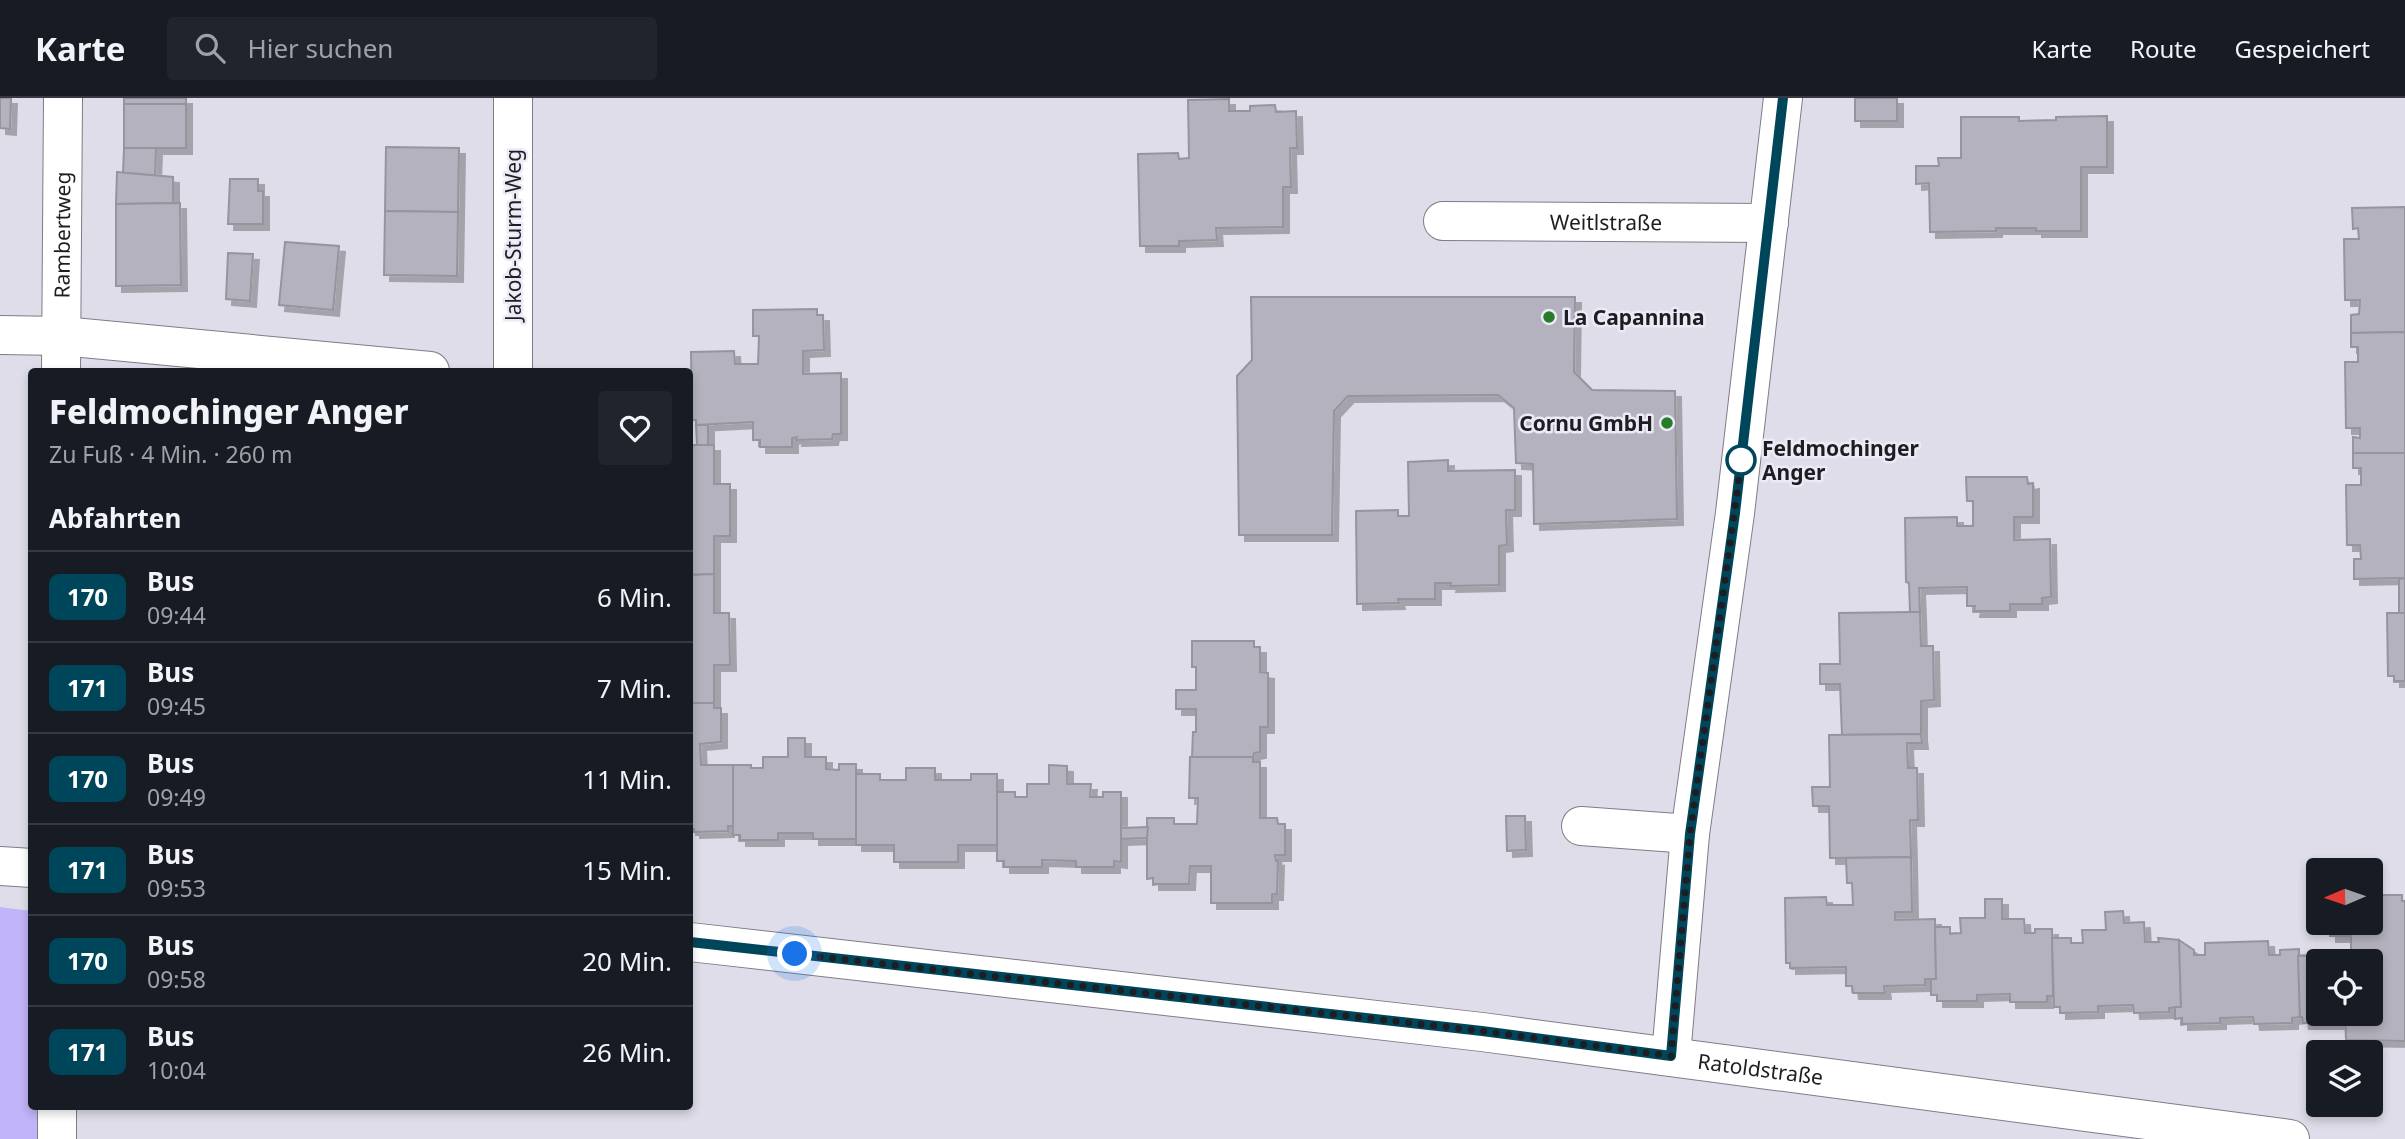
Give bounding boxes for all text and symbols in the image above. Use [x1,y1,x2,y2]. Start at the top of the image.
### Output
search box [167,17,657,80]
text: Karte [35,26,125,71]
icon: search [191,29,229,67]
text: Hier suchen [247,30,393,66]
text: Karte [2032,32,2092,65]
text: Route [2130,32,2197,65]
text: Gespeichert [2235,32,2370,65]
street label: Jakob-Sturm-Weg [499,149,527,323]
street label: Rambertweg [48,171,76,299]
street label: Weitlstraße [1550,208,1662,236]
place label: La Capannina [1563,303,1705,331]
marker: La Capannina [1541,309,1557,325]
text: Feldmochinger Anger [49,389,409,434]
button: heart [598,391,672,465]
place label: Cornu GmbH [1519,409,1653,437]
marker: Cornu GmbH [1659,415,1675,431]
place label: Feldmochinger Anger [1762,434,1919,486]
text: Zu Fuß · 4 Min. · 260 m [49,438,293,470]
marker: Feldmochinger Anger [1726,445,1756,475]
text: Abfahrten [49,500,181,536]
text: Bus [147,563,194,599]
text: 6 Min. [597,579,672,615]
text: 170 [67,580,108,613]
text: 09:44 [147,599,206,631]
text: Bus [147,654,194,690]
text: 7 Min. [597,670,672,706]
text: 171 [67,671,108,704]
text: 09:45 [147,690,206,722]
text: Bus [147,745,194,781]
text: 11 Min. [582,761,672,797]
text: 170 [67,762,108,795]
text: 09:49 [147,781,206,813]
text: Bus [147,836,194,872]
text: 15 Min. [582,852,672,888]
text: 171 [67,853,108,886]
north arrow [2306,858,2384,934]
map controls [2306,858,2383,1117]
text: 09:53 [147,872,206,904]
text: Bus [147,927,194,963]
your location [777,936,812,971]
text: 20 Min. [582,943,672,979]
text: 170 [67,944,108,977]
button: locate [2306,949,2383,1026]
text: 09:58 [147,963,206,995]
text: Bus [147,1018,194,1054]
text: 26 Min. [582,1034,672,1070]
text: 171 [67,1035,108,1068]
button: layers [2306,1040,2383,1117]
street label: Ratoldstraße [1696,1047,1825,1091]
text: 10:04 [147,1054,206,1086]

